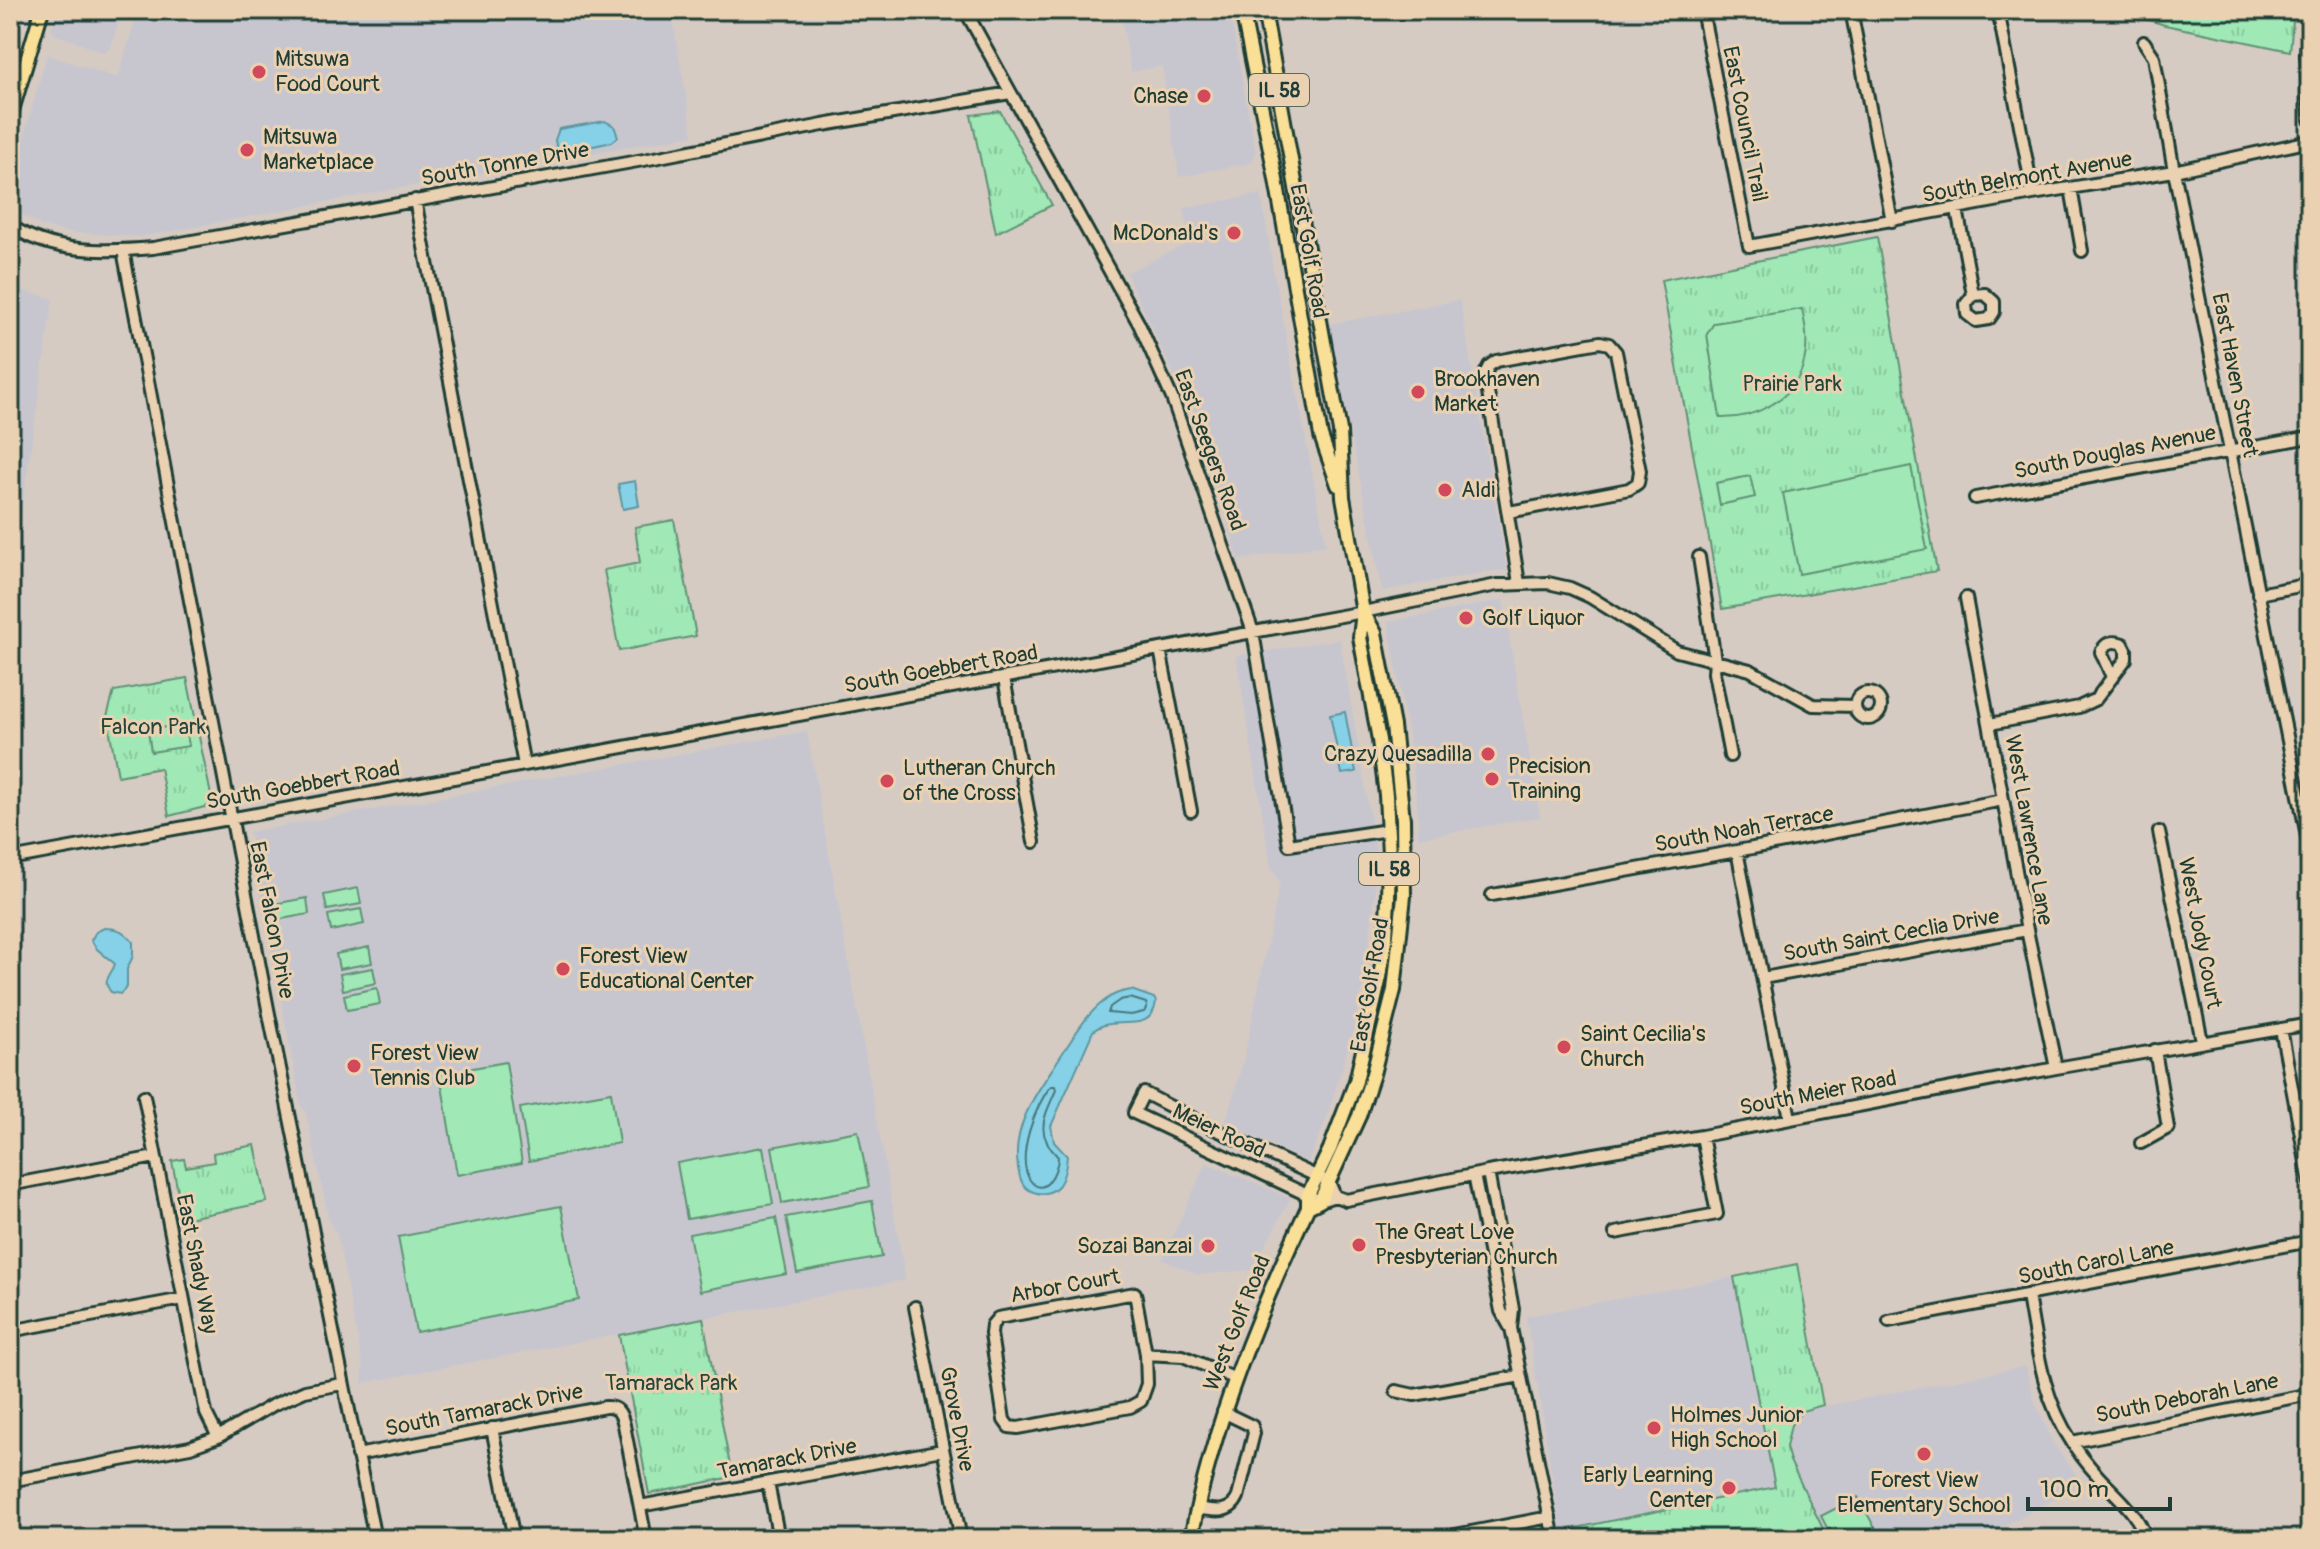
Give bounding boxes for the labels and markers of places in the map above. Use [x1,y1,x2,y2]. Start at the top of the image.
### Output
place label: Mitsuwa Food Court [275,45,380,98]
marker: Mitsuwa Food Court [250,63,268,81]
place label: Chase [1133,82,1188,110]
marker: Chase [1195,87,1213,105]
place label: Mitsuwa Marketplace [263,123,374,176]
marker: Mitsuwa Marketplace [238,141,256,159]
place label: McDonald's [1113,219,1218,247]
marker: McDonald's [1225,224,1243,242]
place label: Brookhaven Market [1434,365,1540,418]
marker: Brookhaven Market [1409,383,1427,401]
place label: Aldi [1461,476,1495,504]
marker: Aldi [1436,481,1454,499]
place label: Golf Liquor [1482,604,1585,632]
marker: Golf Liquor [1457,609,1475,627]
place label: Crazy Quesadilla [1324,740,1472,768]
marker: Crazy Quesadilla [1479,745,1497,763]
place label: Precision Training [1508,752,1591,805]
place label: Lutheran Church of the Cross [903,754,1055,807]
marker: Precision Training [1483,770,1501,788]
marker: Lutheran Church of the Cross [878,772,896,790]
place label: Forest View Educational Center [579,942,754,995]
marker: Forest View Educational Center [554,960,572,978]
place label: Saint Cecilia's Church [1580,1020,1706,1073]
marker: Saint Cecilia's Church [1555,1038,1573,1056]
place label: Forest View Tennis Club [370,1039,479,1092]
marker: Forest View Tennis Club [345,1057,363,1075]
place label: The Great Love Presbyterian Church [1375,1218,1558,1271]
place label: Sozai Banzai [1077,1232,1192,1260]
marker: The Great Love Presbyterian Church [1350,1236,1368,1254]
marker: Sozai Banzai [1199,1237,1217,1255]
place label: Holmes Junior High School [1670,1401,1804,1454]
marker: Holmes Junior High School [1645,1419,1663,1437]
marker: Forest View Elementary School [1915,1445,1933,1463]
place label: Early Learning Center [1583,1461,1713,1514]
place label: Forest View Elementary School [1837,1466,2011,1519]
marker: Early Learning Center [1720,1479,1738,1497]

